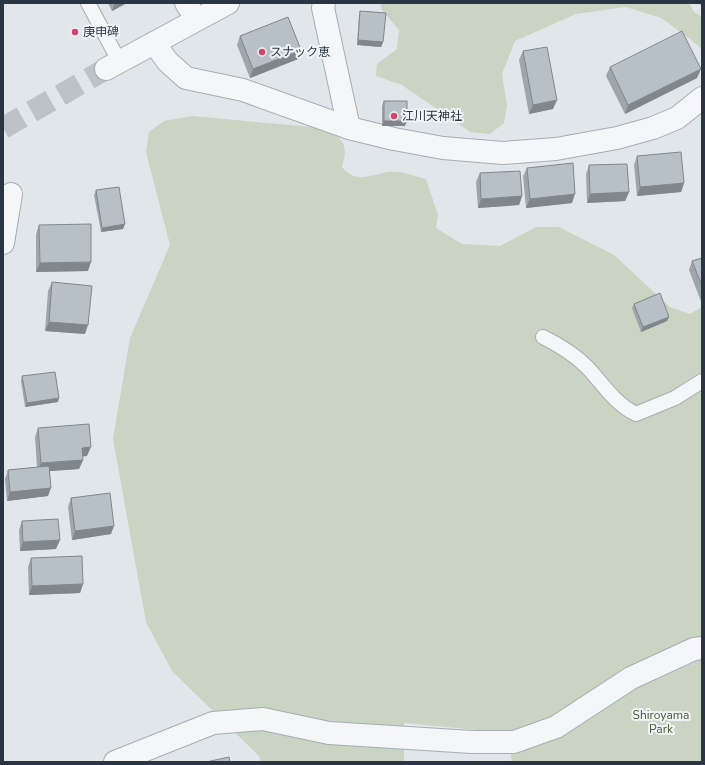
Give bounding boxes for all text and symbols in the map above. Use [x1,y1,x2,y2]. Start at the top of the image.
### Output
place label: 庚申碑 [83,24,119,40]
marker: 庚申碑 [70,27,80,37]
place label: スナック恵 [270,44,330,60]
marker: スナック恵 [257,47,267,57]
place label: 江川天神社 [402,108,462,124]
marker: 江川天神社 [389,111,399,121]
park label: Shiroyama Park [633,707,689,737]

